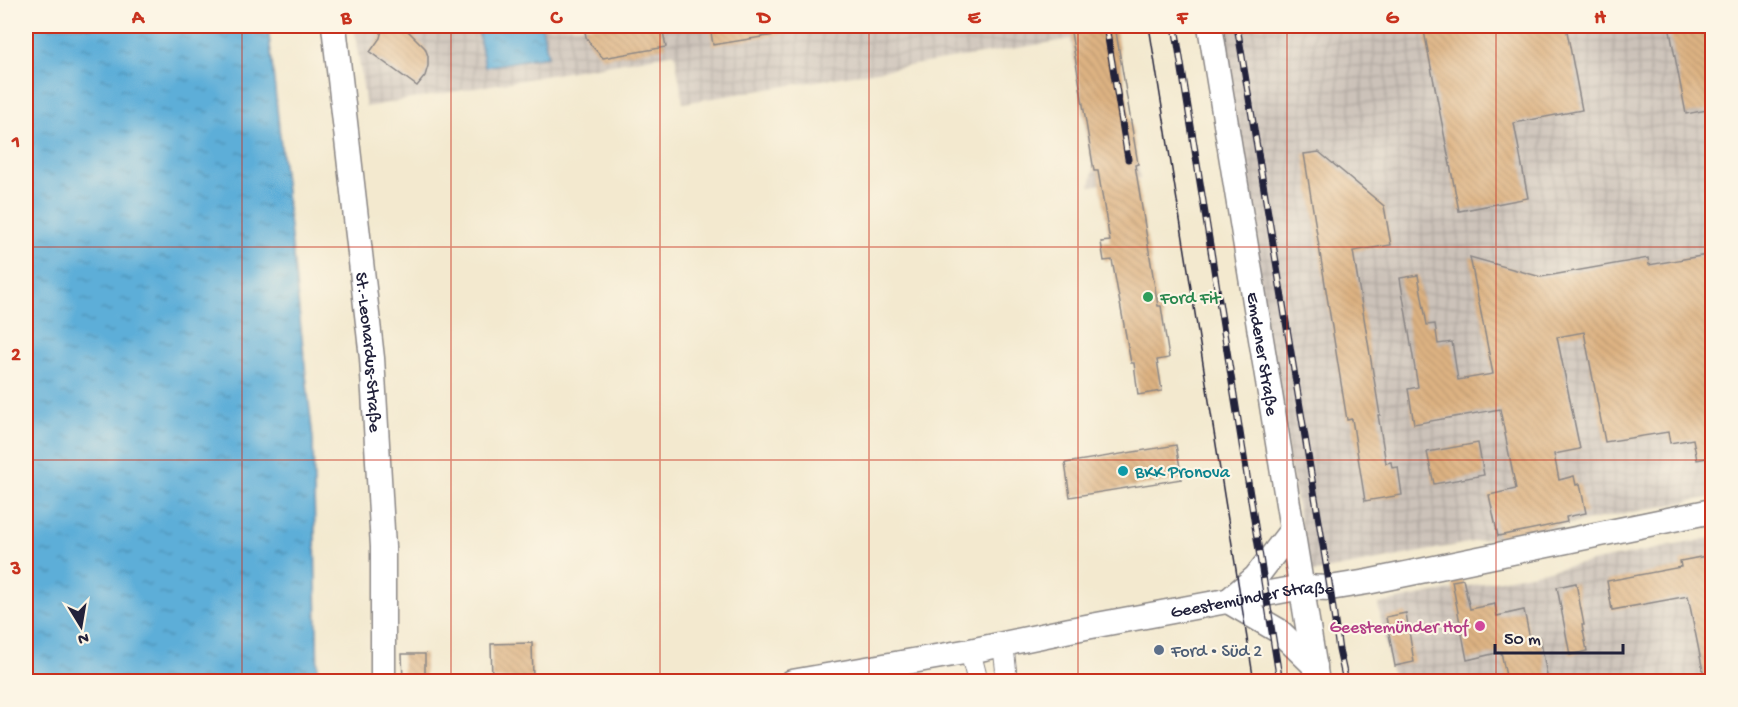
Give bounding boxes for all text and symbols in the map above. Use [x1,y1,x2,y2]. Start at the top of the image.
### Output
text: A [131,8,146,31]
text: B [340,8,352,31]
text: C [550,8,564,31]
text: D [755,8,771,31]
text: E [968,8,982,31]
text: F [1176,8,1189,31]
text: G [1386,8,1400,31]
text: H [1594,8,1606,31]
text: 1 [11,132,20,155]
street label: St.-Leonardus-Straße [349,271,384,434]
place label: Ford Fit [1159,289,1222,310]
marker: Ford Fit [1141,290,1155,304]
street label: Emdener Straße [1241,291,1281,418]
text: 2 [11,345,21,368]
place label: BKK Pronova [1134,463,1231,484]
marker: BKK Pronova [1116,464,1130,478]
text: 3 [10,559,21,582]
street label: Geestemünder Straße [1169,578,1335,624]
north arrow [51,596,111,656]
scale bar [1495,617,1622,655]
place label: Geestemünder Hof [1329,618,1469,639]
marker: Geestemünder Hof [1473,619,1487,633]
text: N [76,627,90,648]
text: 50 m [1504,630,1541,651]
place label: Ford • Süd 2 [1170,642,1262,663]
marker: Ford • Süd 2 [1152,643,1166,657]

